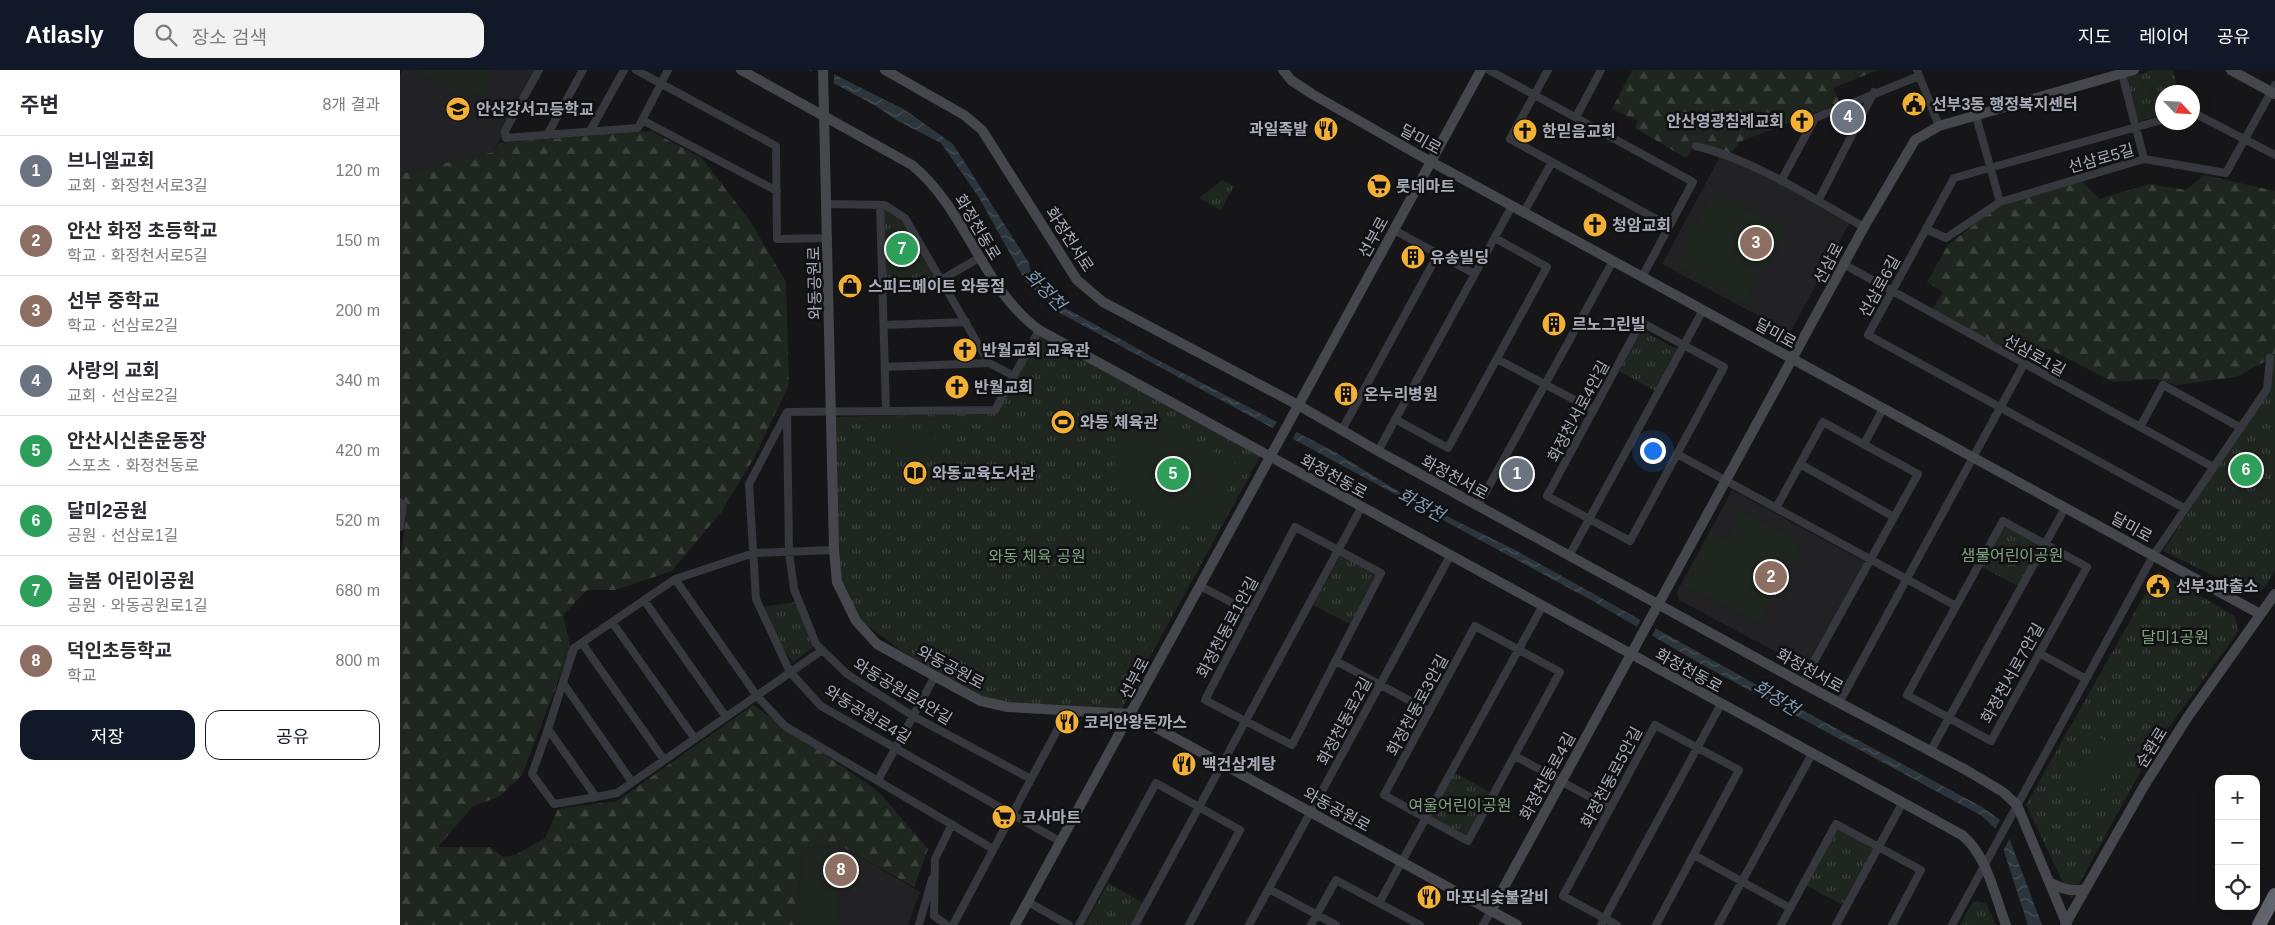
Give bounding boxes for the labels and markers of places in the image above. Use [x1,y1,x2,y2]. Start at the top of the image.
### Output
public building icon: 선부3동 행정복지센터 [1901,91,1927,117]
school or university icon: 안산강서고등학교 [445,96,471,122]
place label: 선부3동 행정복지센터 [1932,96,2078,113]
pin: 4 [1832,98,1864,136]
place label: 안산강서고등학교 [476,100,594,118]
church icon: 안산영광침례교회 [1789,108,1815,134]
place label: 안산영광침례교회 [1666,113,1784,130]
restaurant icon: 과일족발 [1313,116,1339,142]
church icon: 한믿음교회 [1512,118,1538,144]
place label: 과일족발 [1249,121,1308,138]
place label: 한믿음교회 [1542,122,1616,140]
supermarket icon: 롯데마트 [1366,173,1392,199]
place label: 롯데마트 [1396,178,1455,195]
church icon: 청암교회 [1582,212,1608,238]
place label: 청암교회 [1612,217,1671,234]
pin: 3 [1740,224,1772,262]
pin: 7 [886,230,918,268]
building icon: 유송빌딩 [1400,244,1426,270]
place label: 유송빌딩 [1430,249,1489,266]
shop icon: 스피드메이트 와동점 [837,273,863,299]
place label: 스피드메이트 와동점 [868,278,1005,295]
building icon: 르노그린빌 [1541,311,1567,337]
place label: 르노그린빌 [1572,316,1646,333]
church icon: 반월교회 교육관 [952,337,978,363]
place label: 반월교회 교육관 [982,342,1090,359]
church icon: 반월교회 [944,374,970,400]
place label: 반월교회 [974,379,1033,396]
building icon: 온누리병원 [1333,381,1359,407]
place label: 온누리병원 [1364,386,1438,403]
sports icon: 와동 체육관 [1050,409,1076,435]
place label: 와동 체육관 [1080,414,1158,431]
pin: 6 [2230,451,2262,489]
pin: 5 [1157,455,1189,493]
pin: 1 [1501,455,1533,493]
library icon: 와동교육도서관 [902,460,928,486]
place label: 와동교육도서관 [932,465,1035,482]
pin: 2 [1755,558,1787,596]
public building icon: 선부3파출소 [2145,573,2171,599]
place label: 선부3파출소 [2176,578,2259,595]
restaurant icon: 코리안왕돈까스 [1054,709,1080,735]
place label: 코리안왕돈까스 [1084,714,1187,731]
restaurant icon: 백건삼계탕 [1171,751,1197,777]
place label: 백건삼계탕 [1202,756,1276,773]
supermarket icon: 코사마트 [991,804,1017,830]
place label: 코사마트 [1022,809,1081,826]
pin: 8 [825,851,857,889]
restaurant icon: 마포네숯불갈비 [1416,884,1442,910]
place label: 마포네숯불갈비 [1446,889,1549,906]

